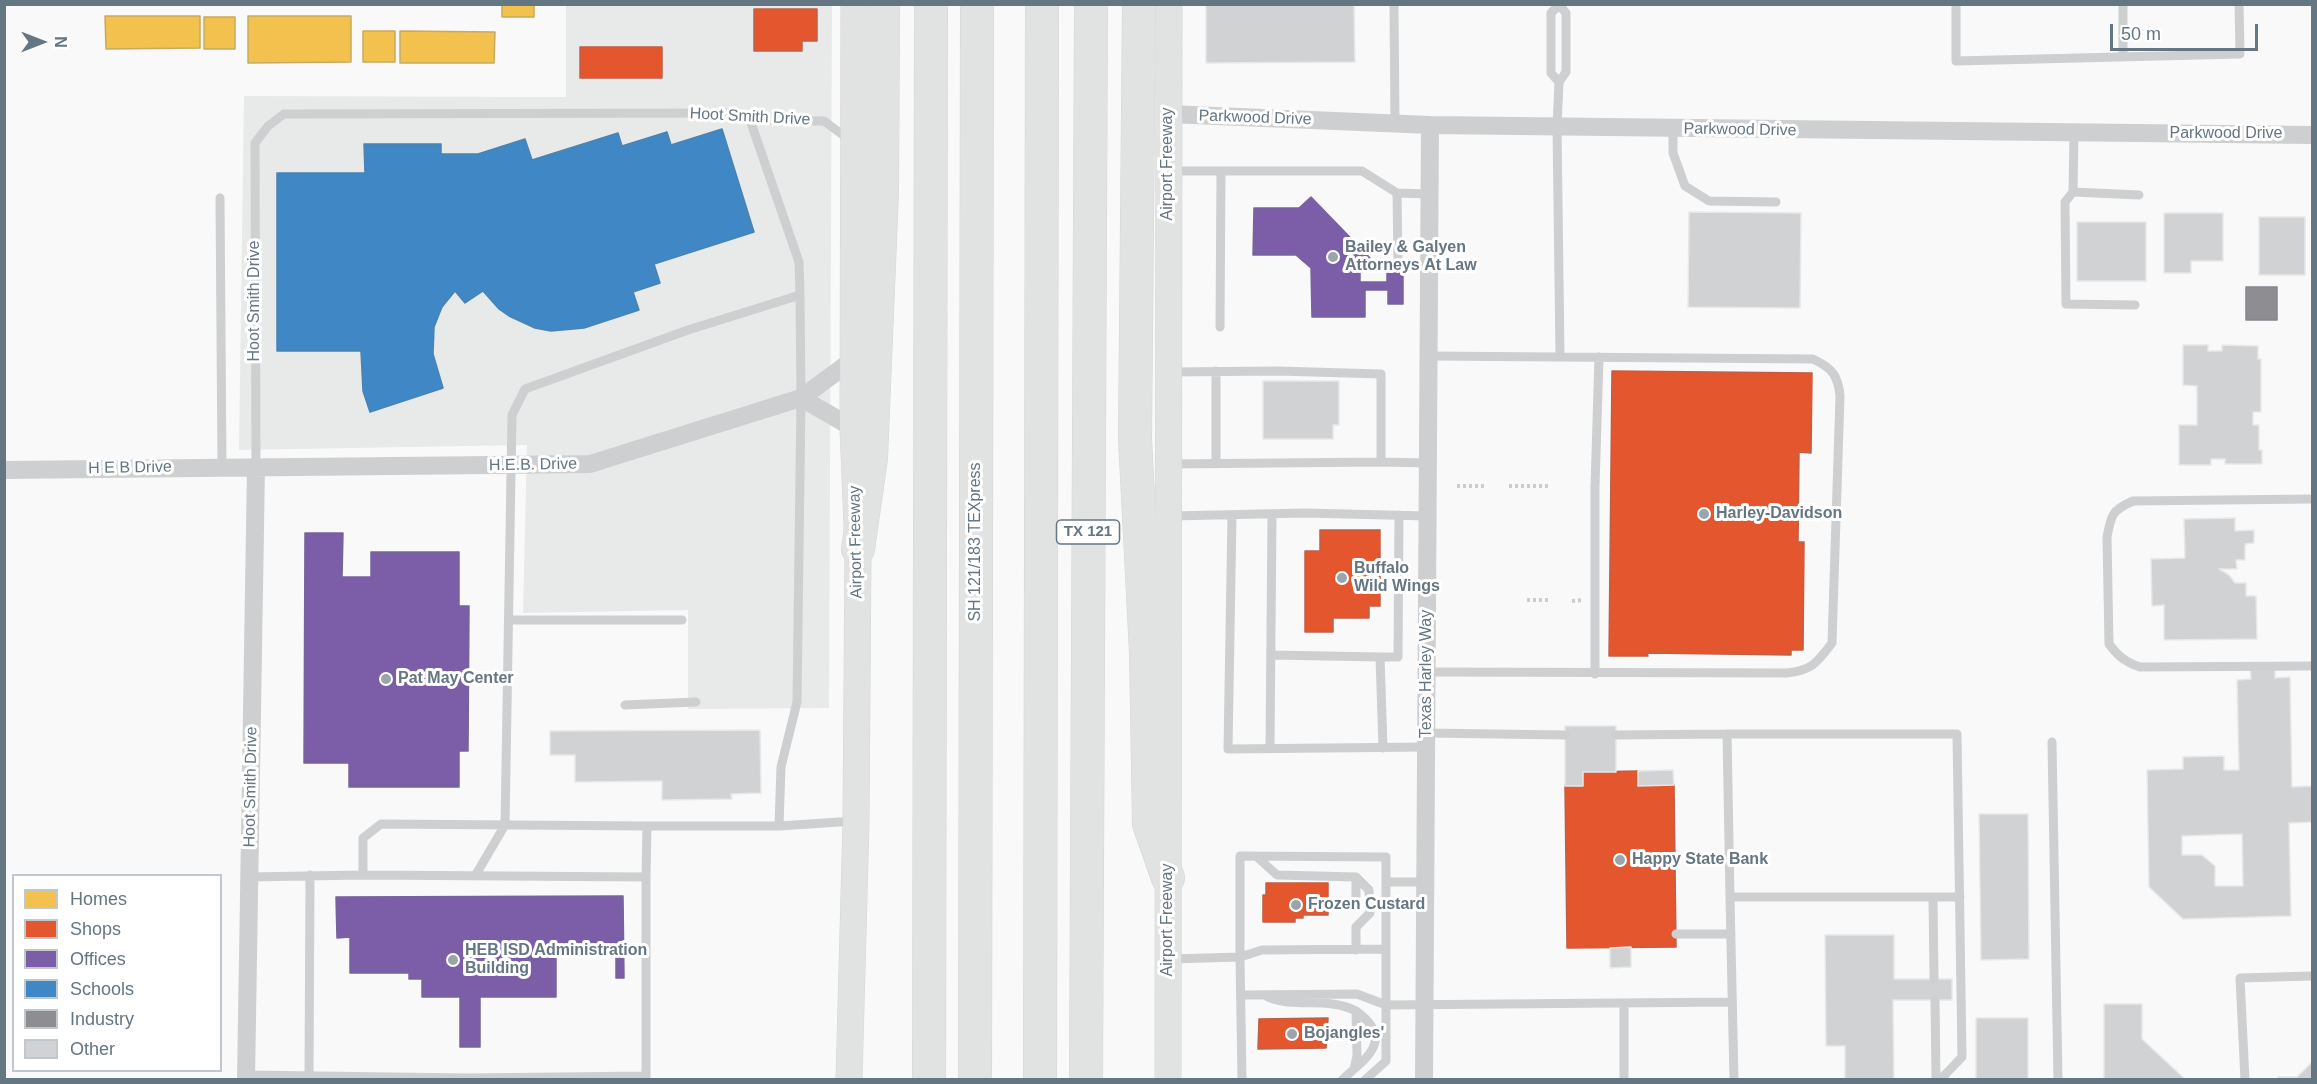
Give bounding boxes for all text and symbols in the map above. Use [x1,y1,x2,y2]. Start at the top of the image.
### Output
north arrow [12,12,72,72]
scale bar [2113,12,2262,50]
text: 50 m [2121,24,2161,44]
text: N [52,36,69,48]
street label: Hoot Smith Drive [689,104,811,130]
street label: Parkwood Drive [1198,106,1312,130]
street label: Airport Freeway [1158,108,1178,220]
street label: Parkwood Drive [1683,119,1797,141]
street label: Parkwood Drive [2170,124,2282,144]
place label: Bailey & Galyen Attorneys At Law [1345,238,1477,276]
street label: Hoot Smith Drive [245,241,265,361]
marker: Bailey & Galyen Attorneys At Law [1326,250,1340,264]
street label: H.E.B. Drive [489,455,577,475]
street label: H E B Drive [88,458,172,478]
street label: SH 121/183 TEXpress [966,462,986,622]
street label: Airport Freeway [845,485,867,599]
place label: Harley-Davidson [1716,504,1842,524]
marker: Harley-Davidson [1697,507,1711,521]
road number: TX 121 [1056,520,1120,544]
place label: Buffalo Wild Wings [1354,559,1440,597]
marker: Buffalo Wild Wings [1335,571,1349,585]
street label: Texas Harley Way [1417,610,1437,738]
place label: Pat May Center [398,669,514,689]
marker: Pat May Center [379,672,393,686]
street label: Hoot Smith Drive [240,726,262,848]
place label: Happy State Bank [1632,850,1768,870]
marker: Happy State Bank [1613,853,1627,867]
street label: Airport Freeway [1158,864,1178,976]
legend [12,874,222,1072]
text: Homes [70,889,127,909]
place label: Frozen Custard [1308,895,1425,915]
marker: Frozen Custard [1289,898,1303,912]
text: Shops [70,919,121,939]
place label: HEB ISD Administration Building [465,941,647,979]
text: Offices [70,949,126,969]
marker: HEB ISD Administration Building [446,953,460,967]
text: Schools [70,979,134,999]
text: Industry [70,1009,134,1029]
place label: Bojangles' [1304,1024,1384,1044]
marker: Bojangles' [1285,1027,1299,1041]
text: Other [70,1039,115,1059]

